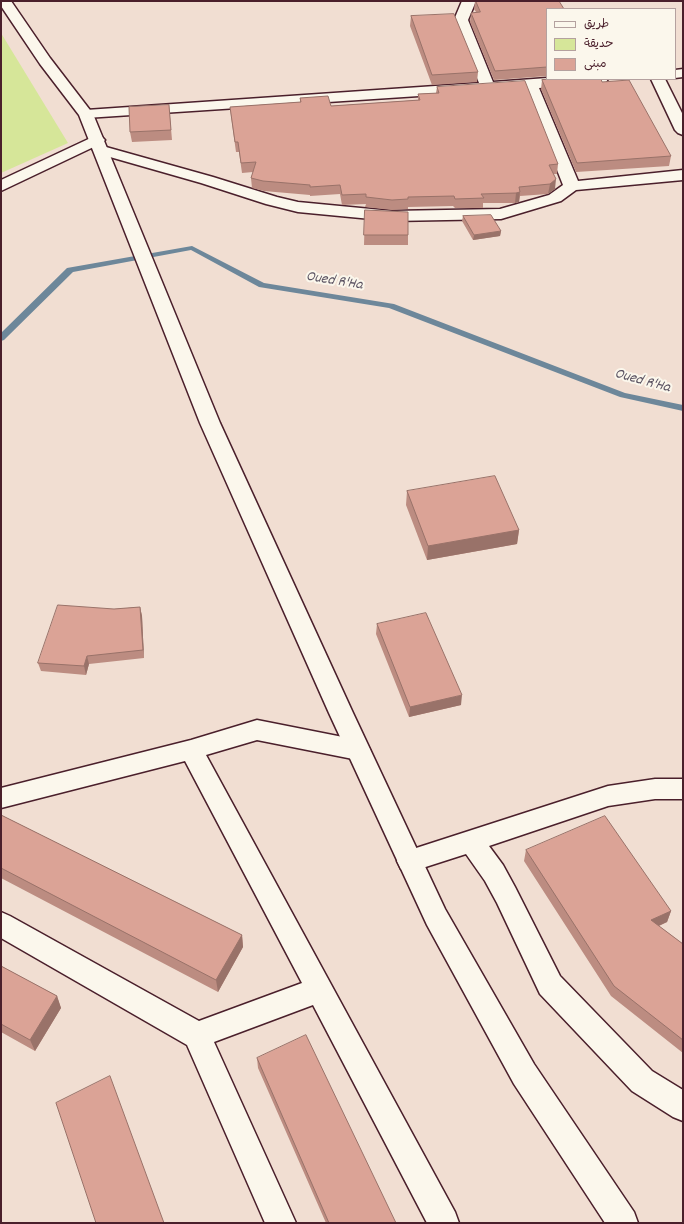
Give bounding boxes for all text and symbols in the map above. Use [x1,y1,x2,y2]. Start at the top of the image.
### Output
legend [546,8,676,80]
text: طريق [584,16,609,33]
text: حديقة [584,36,613,53]
text: مبنى [584,56,607,73]
water label: Oued R'Ha [304,269,364,295]
water label: Oued R'Ha [612,366,672,398]

